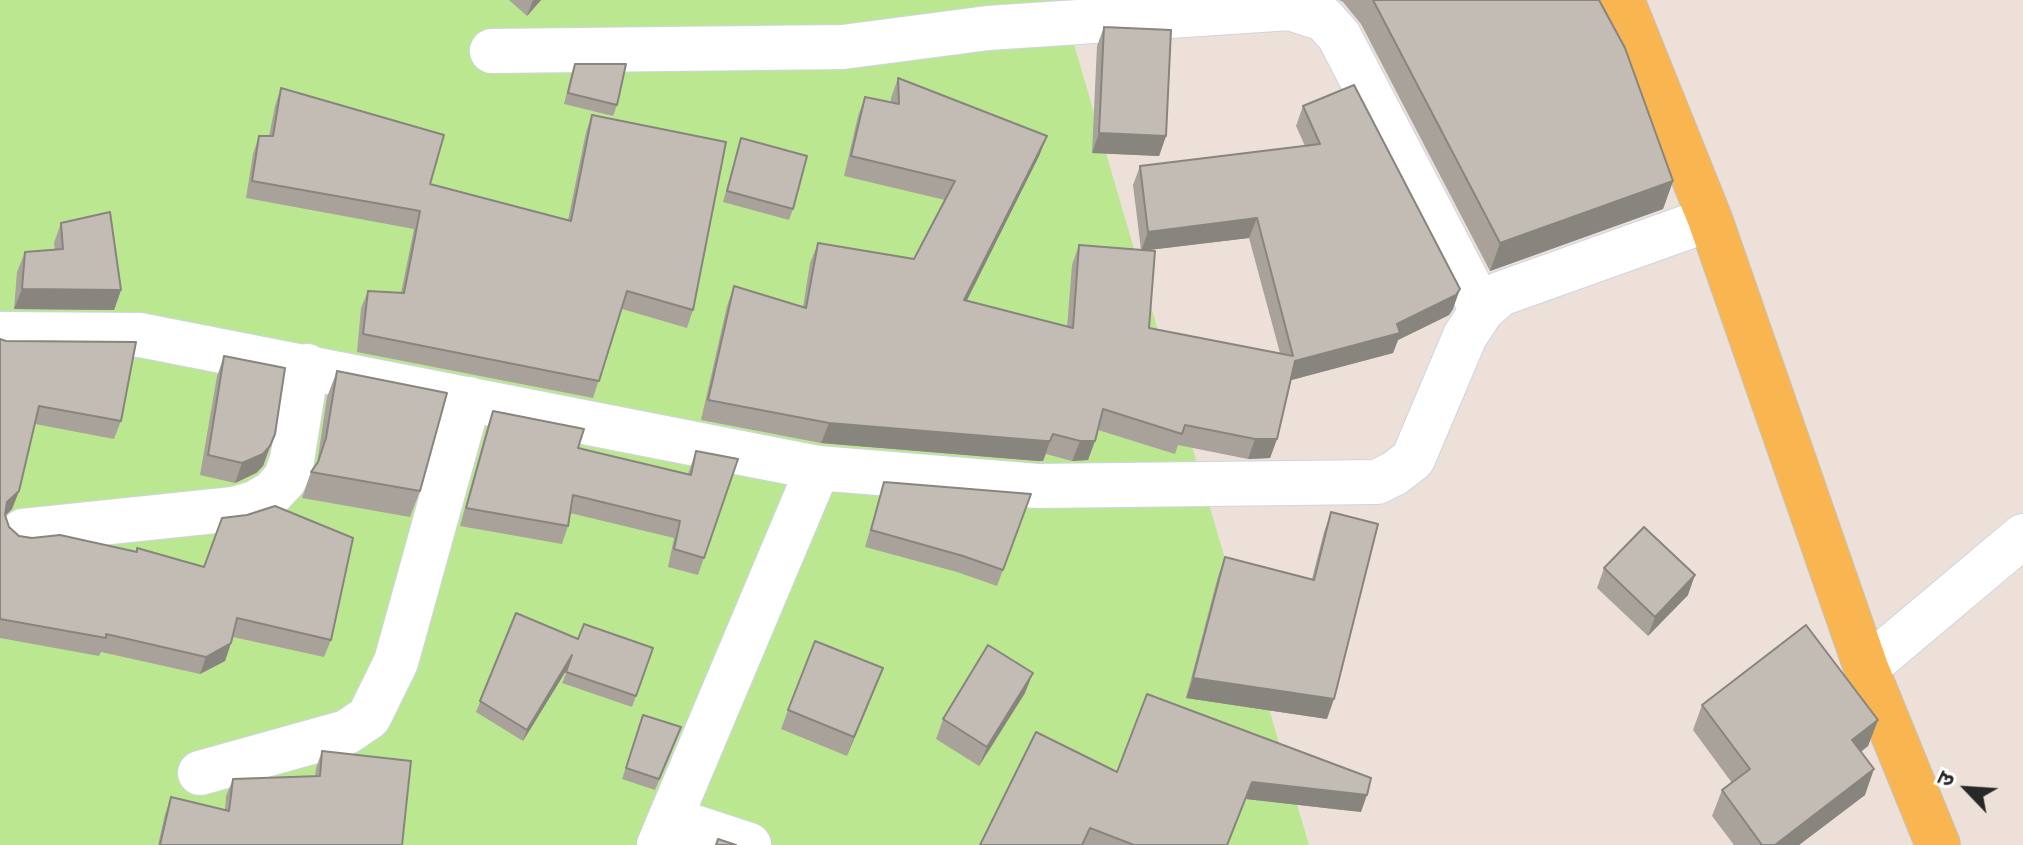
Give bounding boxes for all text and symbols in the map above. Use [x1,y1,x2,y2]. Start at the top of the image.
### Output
north arrow [1927,749,2007,829]
text: उ [1930,767,1961,791]

